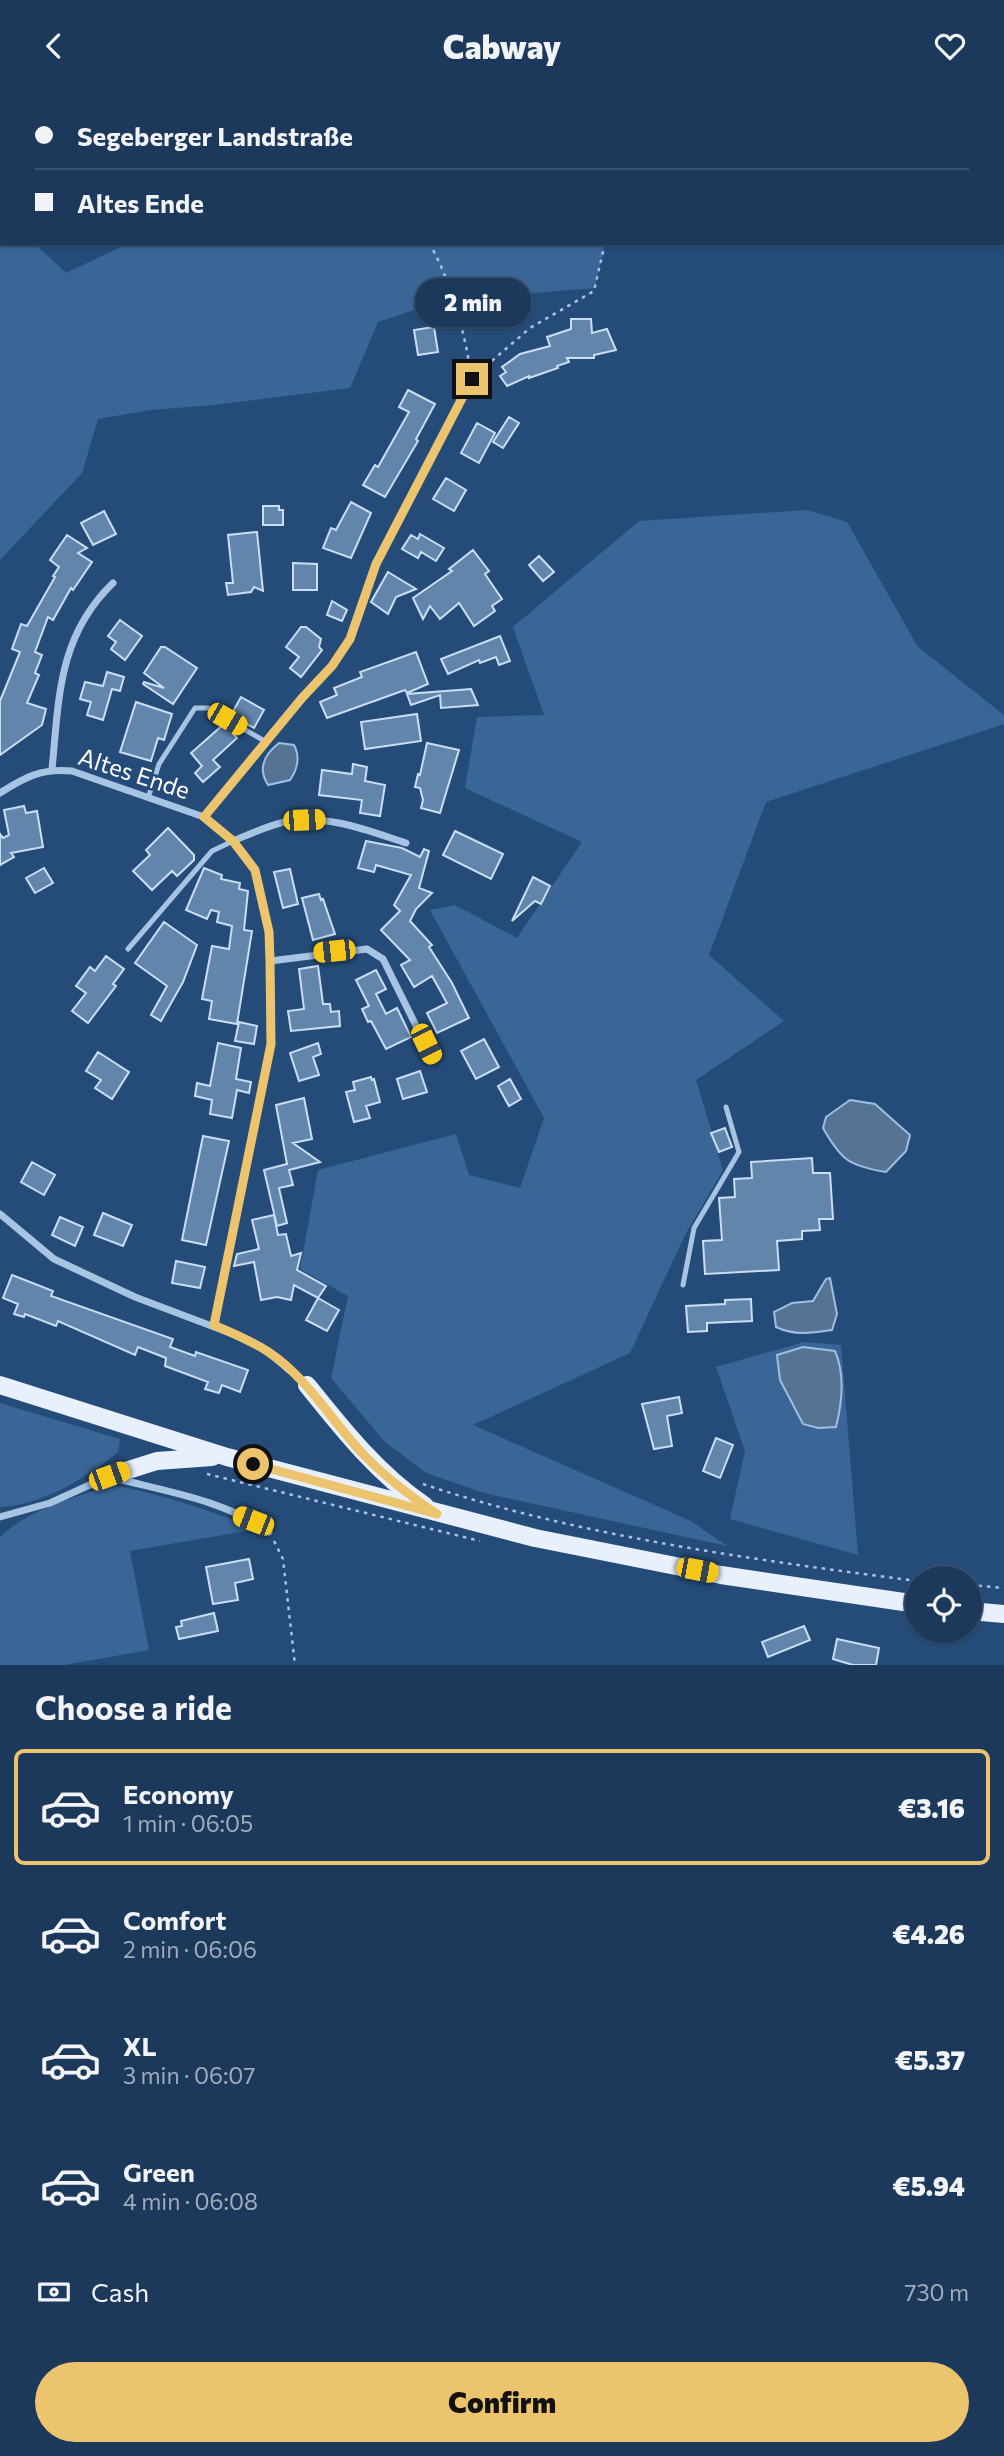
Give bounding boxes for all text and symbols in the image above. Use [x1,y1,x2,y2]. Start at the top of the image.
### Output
text: Cabway [443,26,561,66]
icon: back [35,27,73,65]
icon: heart [931,27,969,65]
text: Segeberger Landstraße [77,120,353,151]
text: Altes Ende [77,187,204,218]
callout: 2 min [414,278,530,327]
text: 2 min [444,288,502,316]
route end [456,363,488,395]
car [204,699,251,739]
street label: Altes Ende [75,741,194,804]
car [283,809,326,831]
car [313,938,356,964]
car [408,1021,445,1067]
route start [237,1448,269,1480]
car [86,1459,133,1493]
car [230,1504,277,1538]
car [675,1556,720,1584]
map controls [905,1566,982,1643]
button: locate [905,1566,982,1643]
text: Choose a ride [35,1687,232,1727]
icon: car [39,1776,102,1839]
text: Economy [123,1778,234,1809]
text: €3.16 [898,1792,965,1823]
text: 1 min · 06:05 [123,1809,253,1837]
icon: car [39,1902,102,1965]
text: Comfort [123,1904,226,1935]
text: €4.26 [892,1918,965,1949]
text: 2 min · 06:06 [123,1935,257,1963]
icon: car [39,2028,102,2091]
text: XL [123,2030,157,2061]
text: €5.37 [895,2044,965,2075]
text: 3 min · 06:07 [123,2061,255,2089]
icon: car [39,2154,102,2217]
text: Green [123,2156,195,2187]
text: €5.94 [892,2170,965,2201]
text: 4 min · 06:08 [123,2187,258,2215]
icon: cash [35,2273,73,2311]
text: Cash [91,2276,149,2307]
text: 730 m [904,2278,969,2306]
button: Confirm [35,2362,969,2442]

